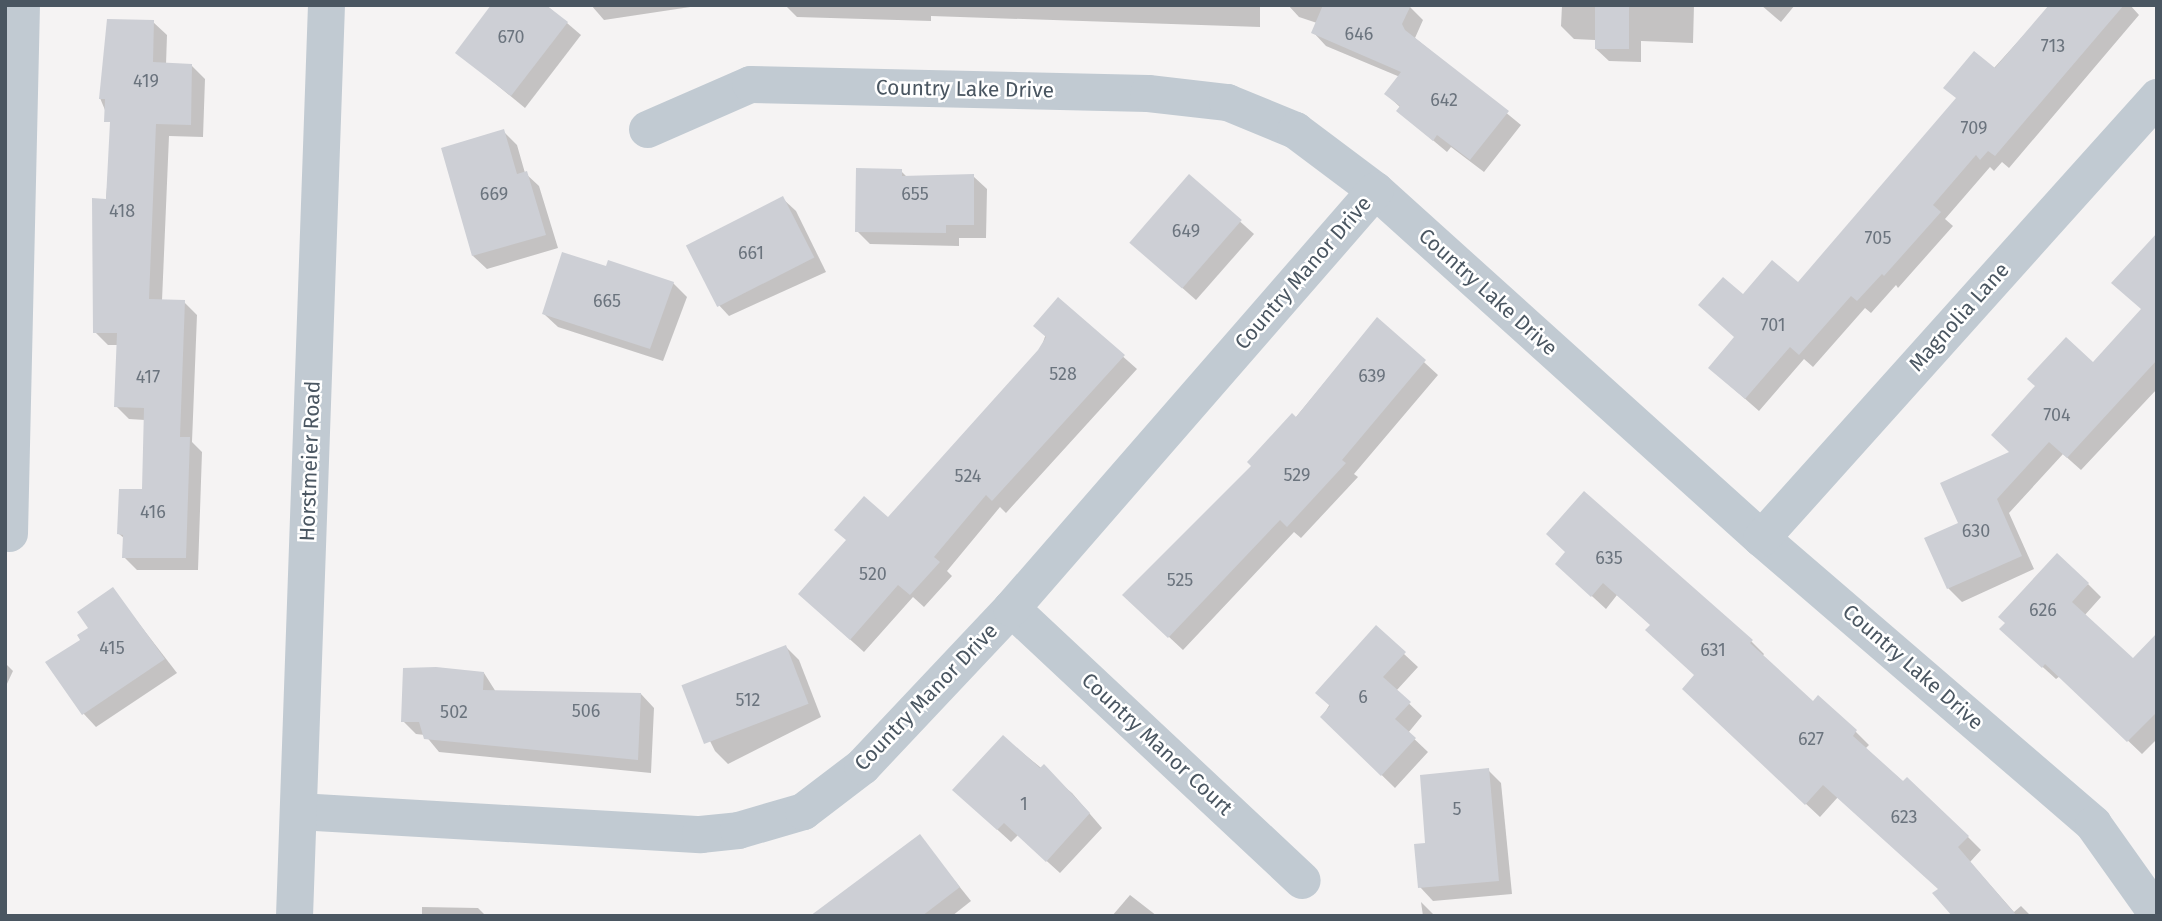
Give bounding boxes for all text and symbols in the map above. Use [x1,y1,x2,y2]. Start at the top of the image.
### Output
house number: 646 [1345,23,1373,45]
house number: 670 [498,26,524,48]
house number: 713 [2041,35,2065,57]
house number: 419 [133,70,159,92]
street label: Country Lake Drive [876,75,1054,103]
house number: 642 [1430,89,1458,111]
house number: 709 [1960,117,1988,139]
house number: 669 [480,183,508,205]
house number: 655 [901,183,929,205]
street label: Country Manor Drive [1230,191,1376,355]
house number: 418 [109,200,135,222]
house number: 649 [1172,220,1200,242]
street label: Country Lake Drive [1413,223,1563,361]
house number: 705 [1865,227,1891,249]
house number: 661 [738,242,764,264]
street label: Magnolia Lane [1904,257,2014,377]
house number: 665 [593,290,621,312]
house number: 701 [1760,314,1786,336]
house number: 528 [1049,363,1077,385]
house number: 639 [1358,365,1386,387]
house number: 417 [136,366,160,388]
street label: Horstmeier Road [295,380,325,542]
house number: 704 [2043,404,2071,426]
house number: 529 [1284,464,1310,486]
house number: 524 [955,465,981,487]
house number: 416 [140,501,166,523]
house number: 630 [1962,520,1990,542]
house number: 635 [1595,547,1623,569]
house number: 520 [859,563,887,585]
house number: 525 [1167,569,1193,591]
street label: Country Lake Drive [1837,599,1989,735]
house number: 626 [2029,599,2057,621]
street label: Country Manor Drive [849,618,1003,776]
house number: 415 [99,637,125,659]
house number: 631 [1700,639,1726,661]
street label: Country Manor Court [1076,668,1238,820]
house number: 6 [1358,686,1368,708]
house number: 512 [736,689,760,711]
house number: 506 [572,700,600,722]
house number: 502 [440,701,468,723]
house number: 627 [1798,728,1824,750]
house number: 1 [1020,793,1028,815]
house number: 5 [1452,798,1462,820]
house number: 623 [1890,806,1918,828]

